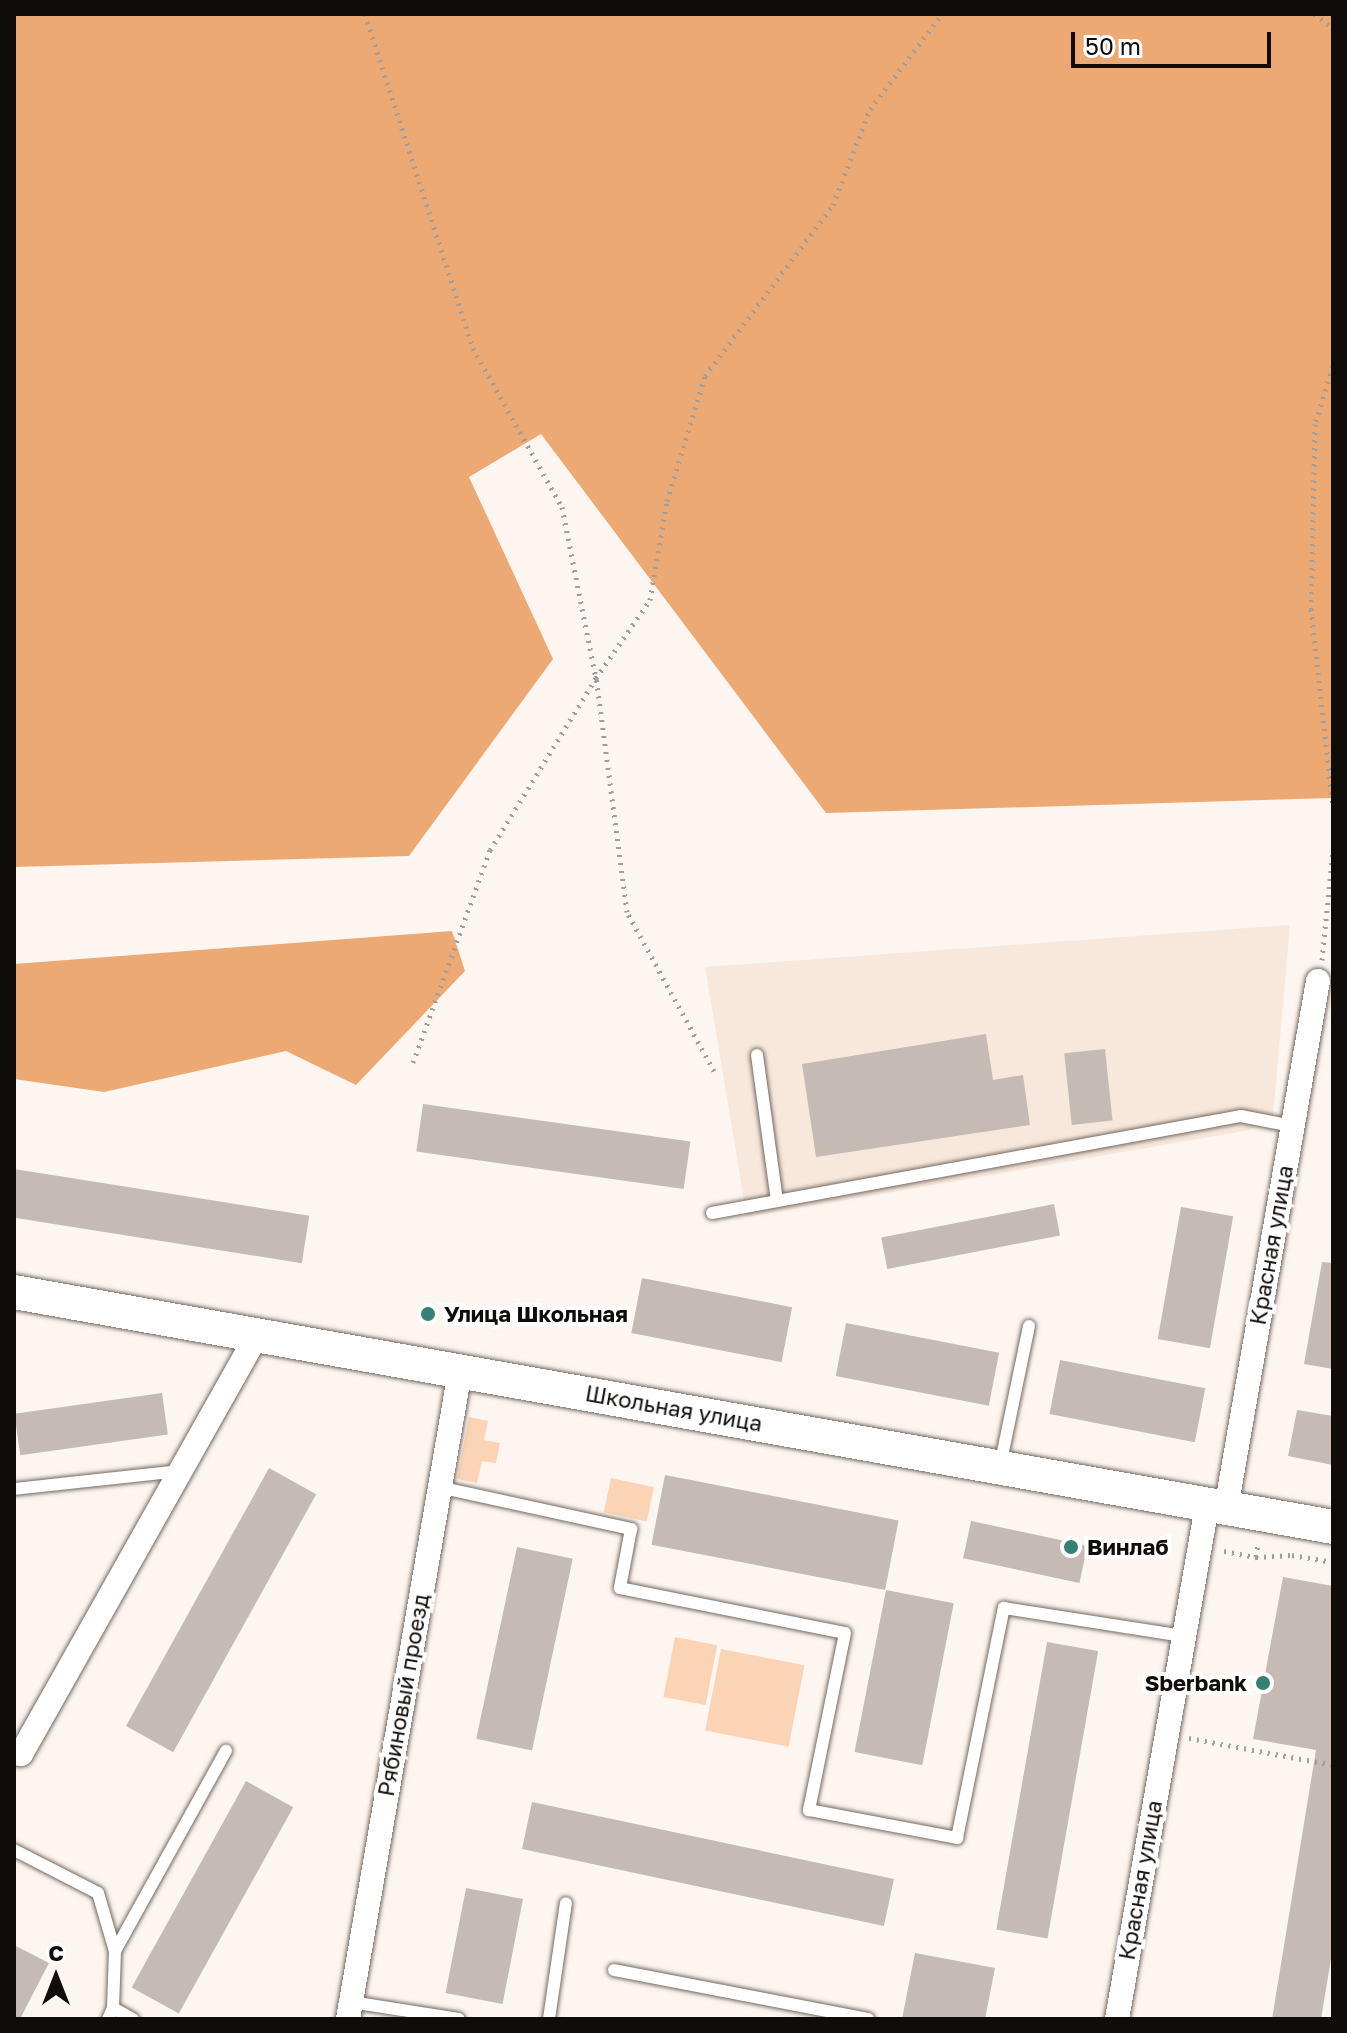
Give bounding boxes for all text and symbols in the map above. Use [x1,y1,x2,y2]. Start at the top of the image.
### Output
scale bar [1075,16,1275,66]
text: 50 m [1085,31,1141,60]
street label: Красная улица [1244,1163,1298,1327]
place label: Улица Школьная [444,1301,628,1327]
marker: Улица Школьная [419,1305,437,1323]
street label: Школьная улица [583,1379,765,1437]
place label: Винлаб [1087,1534,1169,1560]
marker: Винлаб [1062,1538,1080,1556]
street label: Рябиновый проезд [372,1592,434,1798]
place label: Sberbank [1145,1670,1247,1696]
marker: Sberbank [1254,1674,1272,1692]
street label: Красная улица [1113,1798,1167,1962]
north arrow [16,1937,96,2017]
text: С [48,1939,64,1966]

